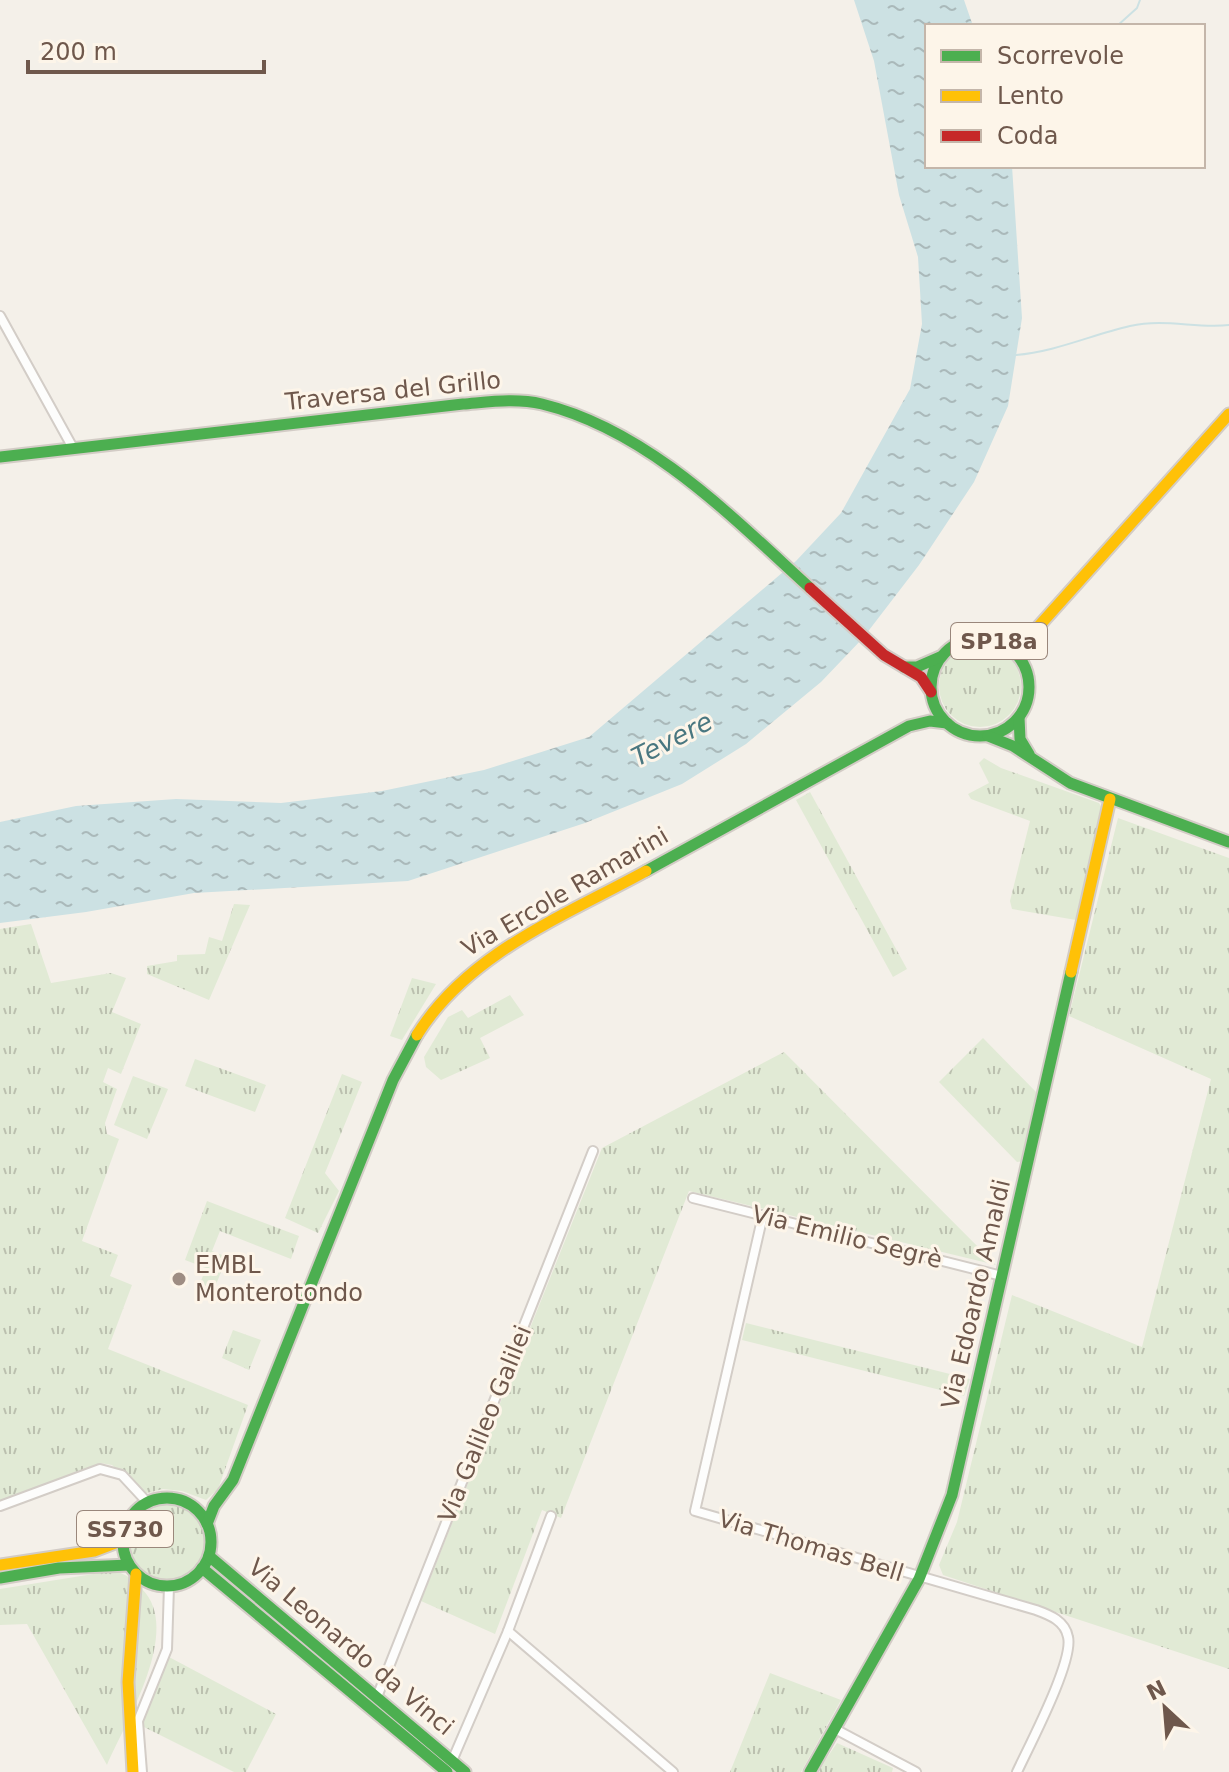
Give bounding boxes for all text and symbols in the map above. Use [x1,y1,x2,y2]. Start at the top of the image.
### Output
scale bar [28,24,264,74]
legend [925,24,1205,168]
text: 200 m [40,38,117,66]
text: Scorrevole [997,42,1124,70]
text: Lento [997,82,1064,110]
text: Coda [997,122,1058,150]
street label: Traversa del Grillo [283,366,502,416]
road number: SP18a [951,623,1047,659]
water label: Tevere [627,706,717,772]
street label: Via Ercole Ramarini [457,821,673,963]
street label: Via Edoardo Amaldi [936,1176,1016,1412]
street label: Via Emilio Segrè [749,1200,945,1274]
place label: EMBL Monterotondo [195,1251,363,1307]
marker: EMBL Monterotondo [170,1270,188,1288]
street label: Via Galileo Galilei [433,1321,537,1527]
street label: Via Thomas Bell [715,1505,907,1587]
road number: SS730 [77,1511,173,1547]
street label: Via Leonardo da Vinci [243,1553,459,1741]
north arrow [1125,1668,1205,1748]
text: N [1143,1675,1170,1706]

